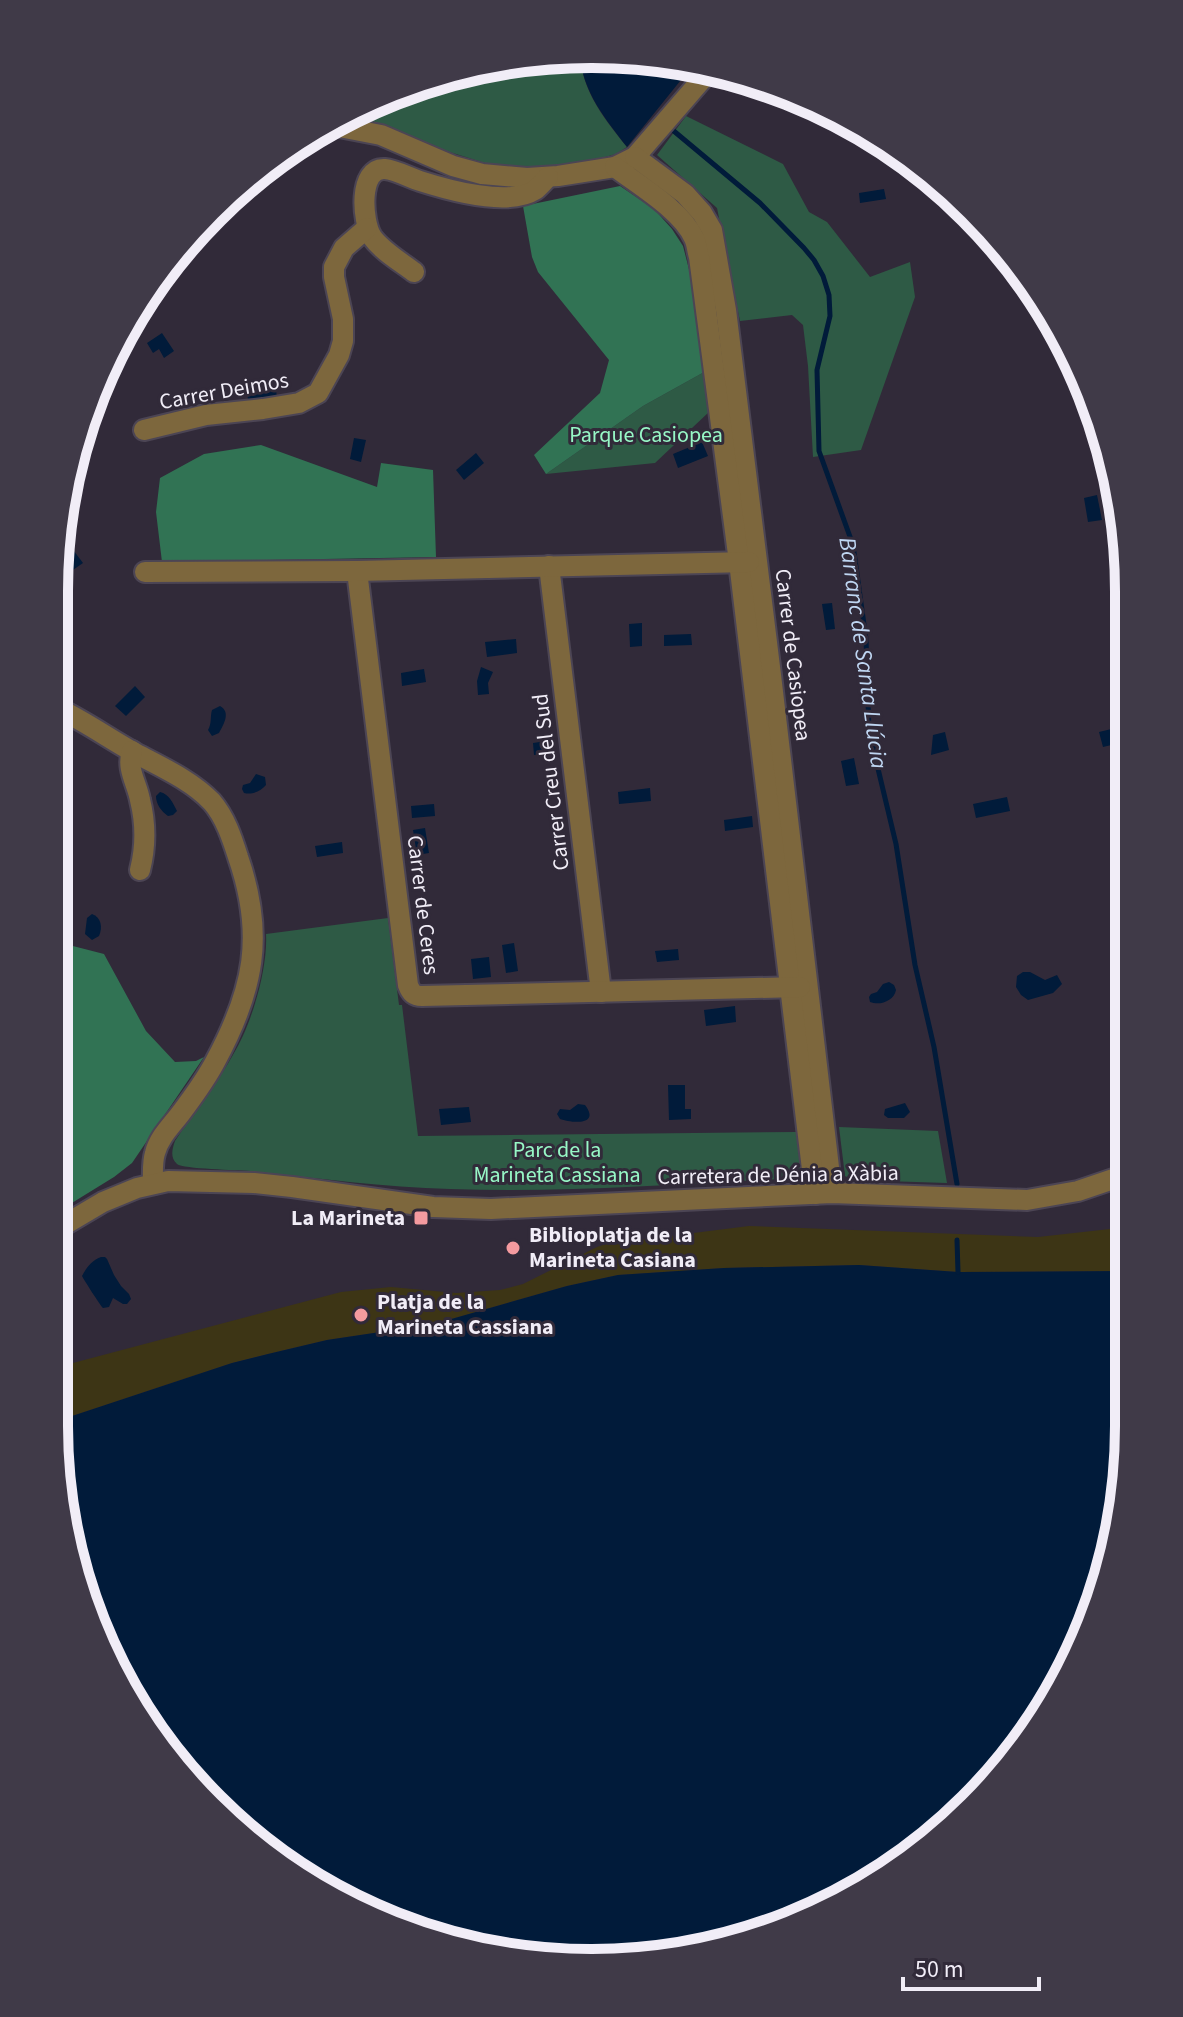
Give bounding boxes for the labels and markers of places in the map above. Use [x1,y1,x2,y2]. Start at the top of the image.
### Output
place label: La Marineta [291,1202,405,1234]
marker: La Marineta [412,1209,430,1227]
place label: Biblioplatja de la Marineta Casiana [529,1219,696,1276]
marker: Biblioplatja de la Marineta Casiana [504,1239,522,1257]
place label: Platja de la Marineta Cassiana [377,1286,554,1343]
marker: Platja de la Marineta Cassiana [352,1306,370,1324]

